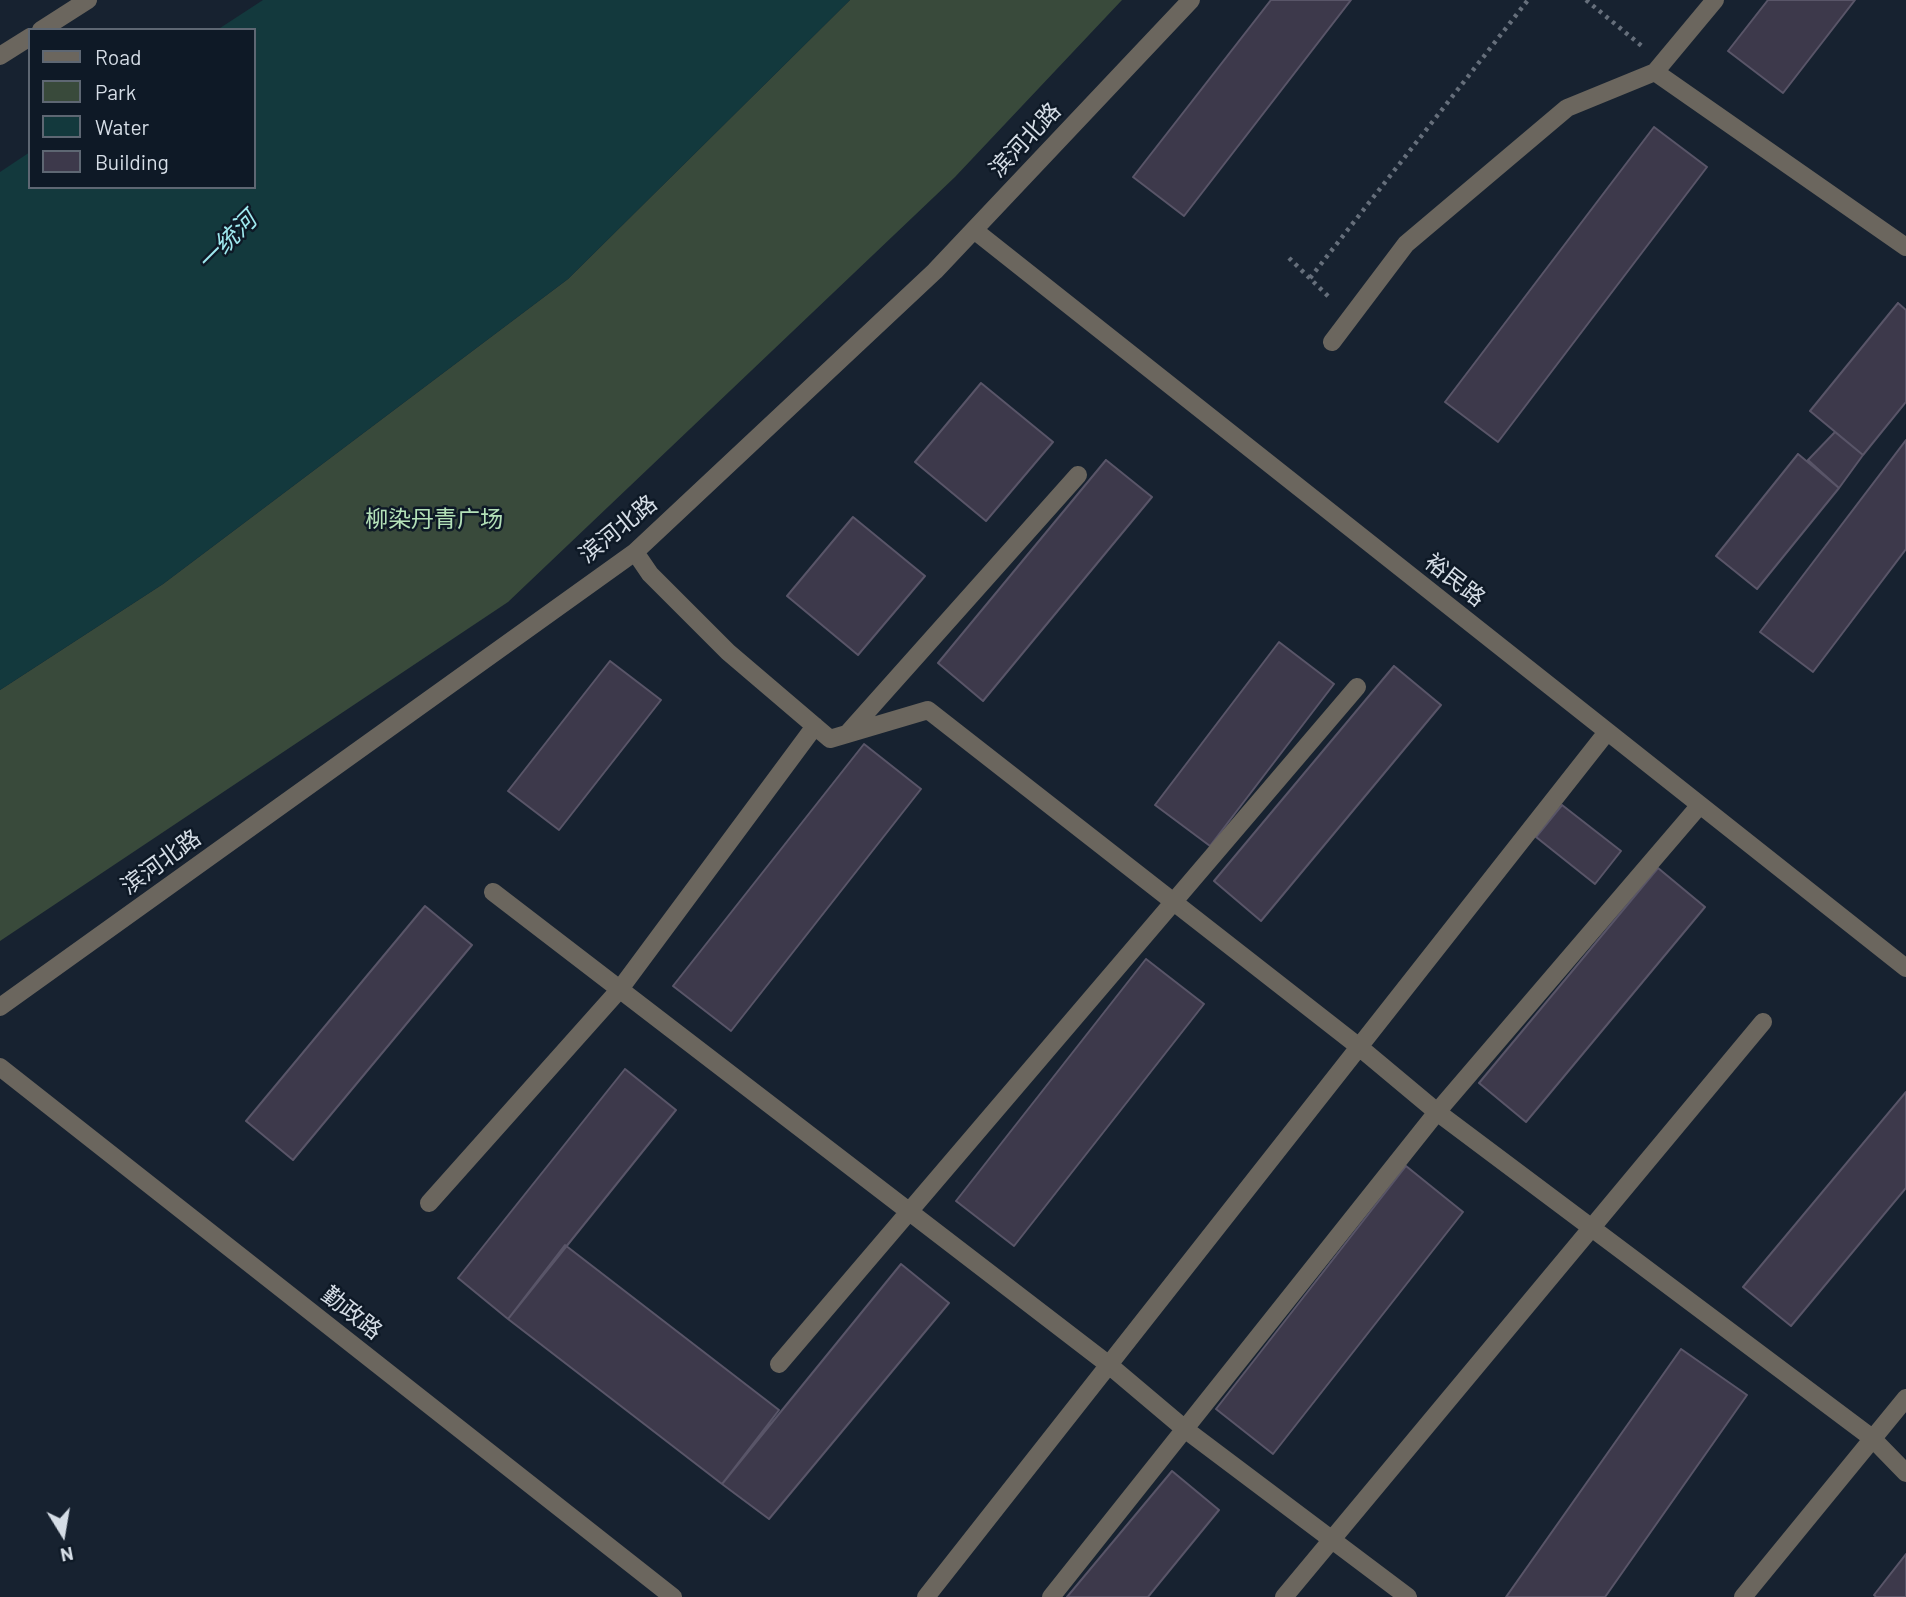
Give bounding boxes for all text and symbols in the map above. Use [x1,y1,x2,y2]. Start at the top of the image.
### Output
legend [28,28,256,189]
text: Road [95,44,141,69]
text: Park [95,79,136,104]
street label: 滨河北路 [984,97,1066,183]
text: Water [95,114,149,139]
text: Building [95,149,169,174]
water label: 一统河 [191,205,263,277]
street label: 滨河北路 [574,489,662,569]
park label: 柳染丹青广场 [365,505,503,533]
street label: 裕民路 [1419,548,1491,612]
street label: 滨河北路 [116,824,206,900]
street label: 勤政路 [316,1281,388,1345]
north arrow [28,1499,98,1569]
text: N [59,1543,76,1568]

